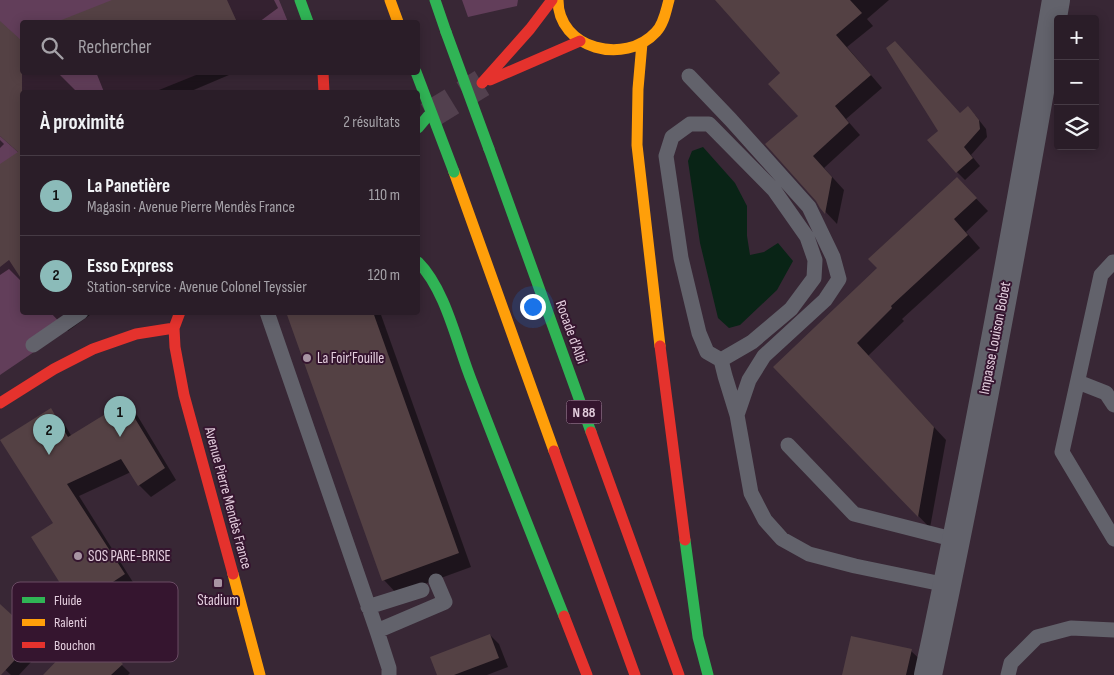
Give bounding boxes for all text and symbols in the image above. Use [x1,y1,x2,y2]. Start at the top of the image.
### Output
map controls [1054,15,1099,150]
button: + [1054,15,1099,60]
search box [20,20,420,75]
icon: search [38,34,66,62]
text: Rechercher [78,36,152,59]
button: − [1054,60,1099,105]
button: layers [1054,105,1099,150]
text: À proximité [40,110,125,135]
text: 2 résultats [343,113,400,132]
text: La Panetière [87,175,170,198]
text: 1 [53,186,59,205]
text: 110 m [369,186,400,205]
text: Magasin · Avenue Pierre Mendès France [87,198,295,217]
text: Esso Express [87,255,174,278]
text: 2 [52,266,60,285]
text: 120 m [368,266,400,285]
text: Station-service · Avenue Colonel Teyssier [87,278,307,297]
street label: Impasse Louison Bobet [975,280,1015,396]
your location [520,294,546,320]
street label: Rocade d'Albi [551,298,591,367]
place label: La Foir'Fouille [317,349,384,368]
marker: La Foir'Fouille [301,352,313,364]
pin: 1 [104,396,136,437]
road number: N 88 [566,401,602,424]
pin: 2 [33,414,65,455]
street label: Avenue Pierre Mendès France [200,424,256,571]
place label: SOS PARE-BRISE [88,547,171,566]
marker: SOS PARE-BRISE [72,550,84,562]
marker: Stadium [212,577,224,589]
legend [12,582,178,662]
place label: Stadium [197,591,239,610]
text: Fluide [54,592,82,609]
text: Ralenti [54,614,87,631]
text: Bouchon [54,637,95,654]

